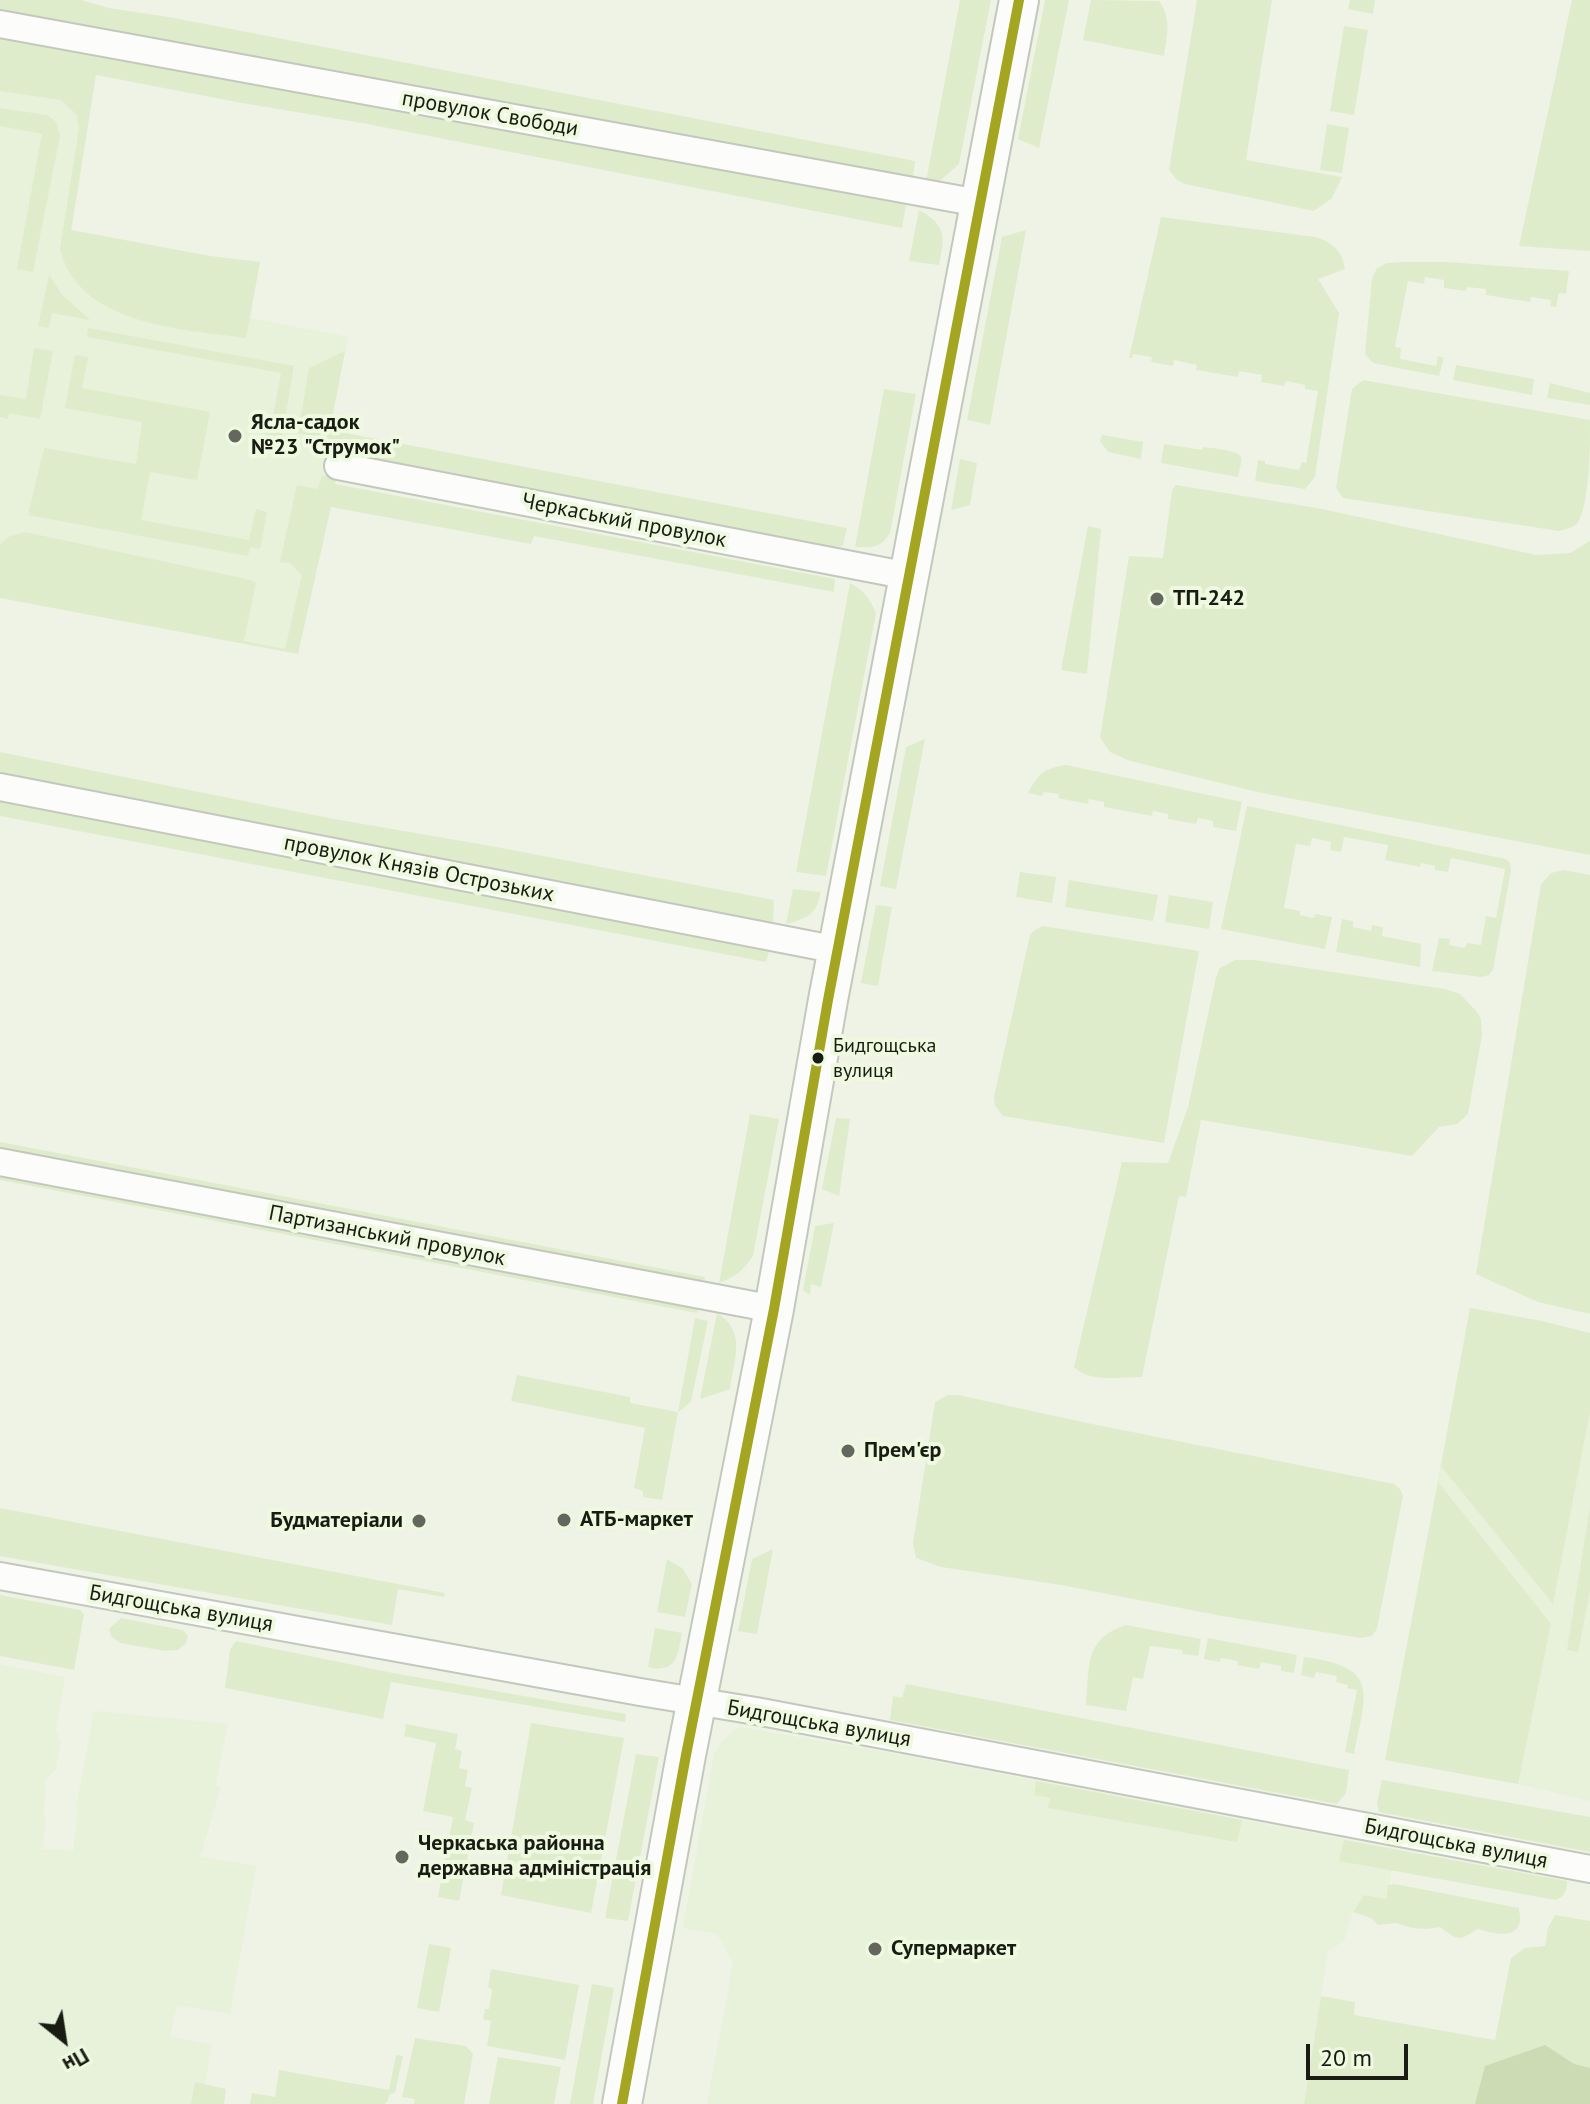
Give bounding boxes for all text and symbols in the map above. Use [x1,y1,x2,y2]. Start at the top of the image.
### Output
street label: провулок Свободи [400,86,580,142]
place label: Ясла-садок №23 "Струмок" [251,410,400,462]
marker: Ясла-садок №23 "Струмок" [226,427,244,445]
street label: Черкаський провулок [519,488,729,554]
place label: ТП-242 [1173,586,1245,612]
marker: ТП-242 [1148,590,1166,608]
street label: провулок Князів Острозьких [282,830,556,908]
place label: Бидгощська вулиця [833,1034,936,1081]
marker: Бидгощська вулиця [810,1050,826,1066]
street label: Партизанський провулок [266,1200,508,1272]
place label: Прем'єр [864,1438,941,1464]
marker: Прем'єр [839,1442,857,1460]
place label: АТБ-маркет [580,1507,693,1533]
place label: Будматеріали [270,1508,403,1534]
marker: АТБ-маркет [555,1511,573,1529]
marker: Будматеріали [410,1512,428,1530]
street label: Бидгощська вулиця [87,1580,275,1638]
street label: Бидгощська вулиця [725,1695,913,1753]
street label: Бидгощська вулиця [1362,1813,1550,1875]
place label: Черкаська районна державна адміністрація [418,1831,651,1882]
marker: Черкаська районна державна адміністрація [393,1848,411,1866]
place label: Супермаркет [891,1936,1016,1962]
marker: Супермаркет [866,1940,884,1958]
north arrow [24,2000,104,2080]
scale bar [1310,2028,1412,2078]
text: Пн [58,2042,94,2079]
text: 20 m [1320,2042,1372,2073]

